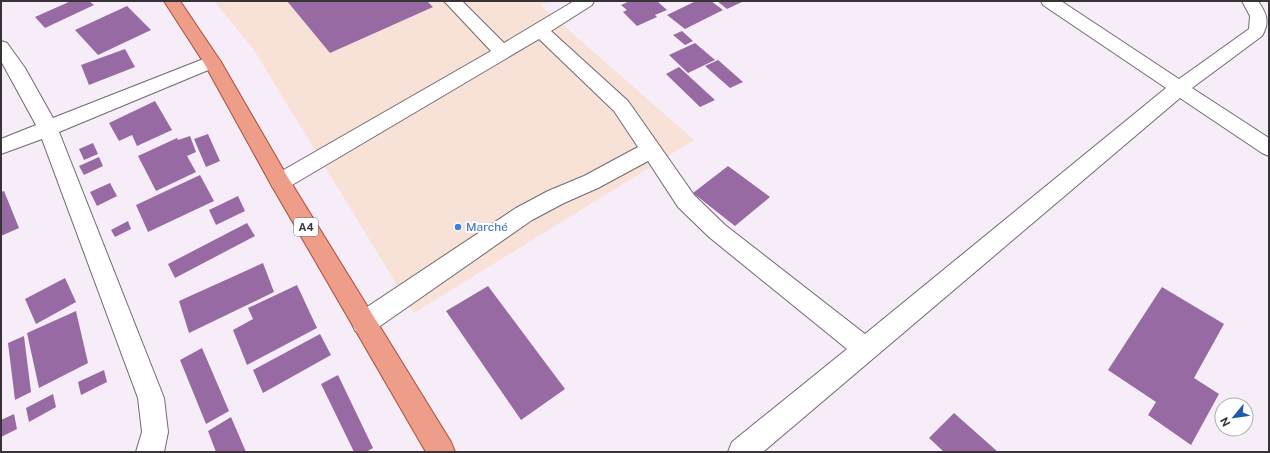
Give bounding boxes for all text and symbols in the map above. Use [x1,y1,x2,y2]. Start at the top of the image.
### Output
road number: A4 [294,218,318,236]
place label: Marché [466,220,508,234]
marker: Marché [453,222,463,232]
north arrow [1214,397,1254,437]
text: N [1218,415,1233,429]

